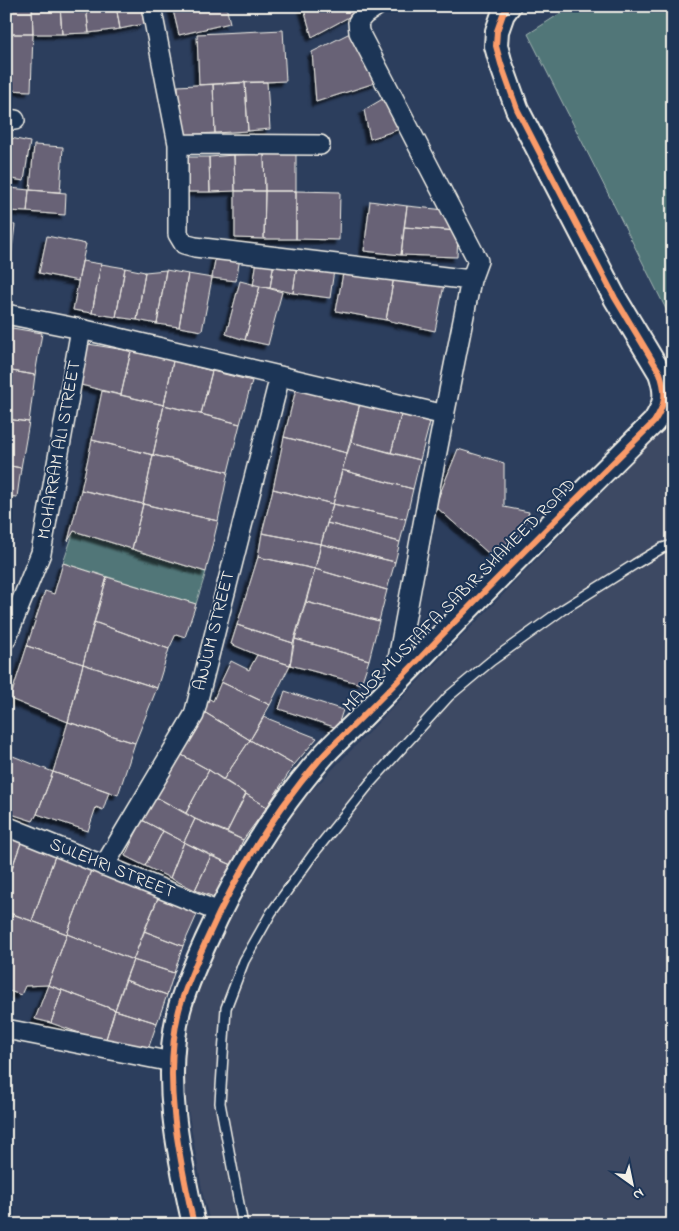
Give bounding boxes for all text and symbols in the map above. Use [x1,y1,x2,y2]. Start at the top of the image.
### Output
street label: MOHARRAM ALI STREET [31,359,89,541]
street label: MAJOR MUSTAFA SABIR SHAHEED ROAD [337,473,583,719]
street label: ANJUM STREET [188,568,242,694]
street label: SULEHRI STREET [45,832,179,906]
north arrow [606,1158,656,1208]
text: N [629,1182,648,1205]

